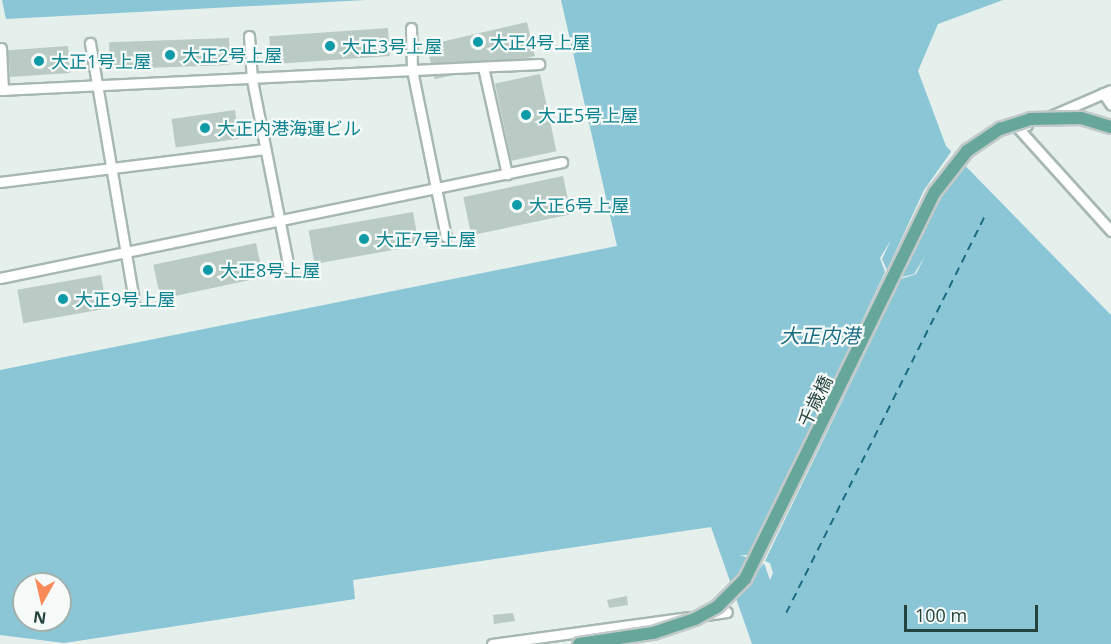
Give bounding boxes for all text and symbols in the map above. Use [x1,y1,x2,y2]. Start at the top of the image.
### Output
place label: 大正4号上屋 [490,31,590,53]
place label: 大正3号上屋 [342,35,442,57]
marker: 大正4号上屋 [471,35,485,49]
marker: 大正3号上屋 [323,39,337,53]
place label: 大正2号上屋 [182,44,282,66]
marker: 大正2号上屋 [163,48,177,62]
place label: 大正1号上屋 [51,50,151,72]
marker: 大正1号上屋 [32,54,46,68]
place label: 大正5号上屋 [538,104,638,126]
marker: 大正5号上屋 [519,108,533,122]
place label: 大正内港海運ビル [217,117,361,139]
marker: 大正内港海運ビル [198,121,212,135]
place label: 大正6号上屋 [529,194,629,216]
marker: 大正6号上屋 [510,198,524,212]
place label: 大正7号上屋 [376,228,476,250]
marker: 大正7号上屋 [357,232,371,246]
place label: 大正8号上屋 [220,259,320,281]
marker: 大正8号上屋 [201,263,215,277]
place label: 大正9号上屋 [75,288,175,310]
marker: 大正9号上屋 [56,292,70,306]
water label: 大正内港 [780,323,860,347]
street label: 千歳橋 [793,372,837,430]
north arrow [12,572,72,632]
scale bar [907,593,1040,631]
text: 100 m [915,603,967,627]
text: N [32,606,48,630]

